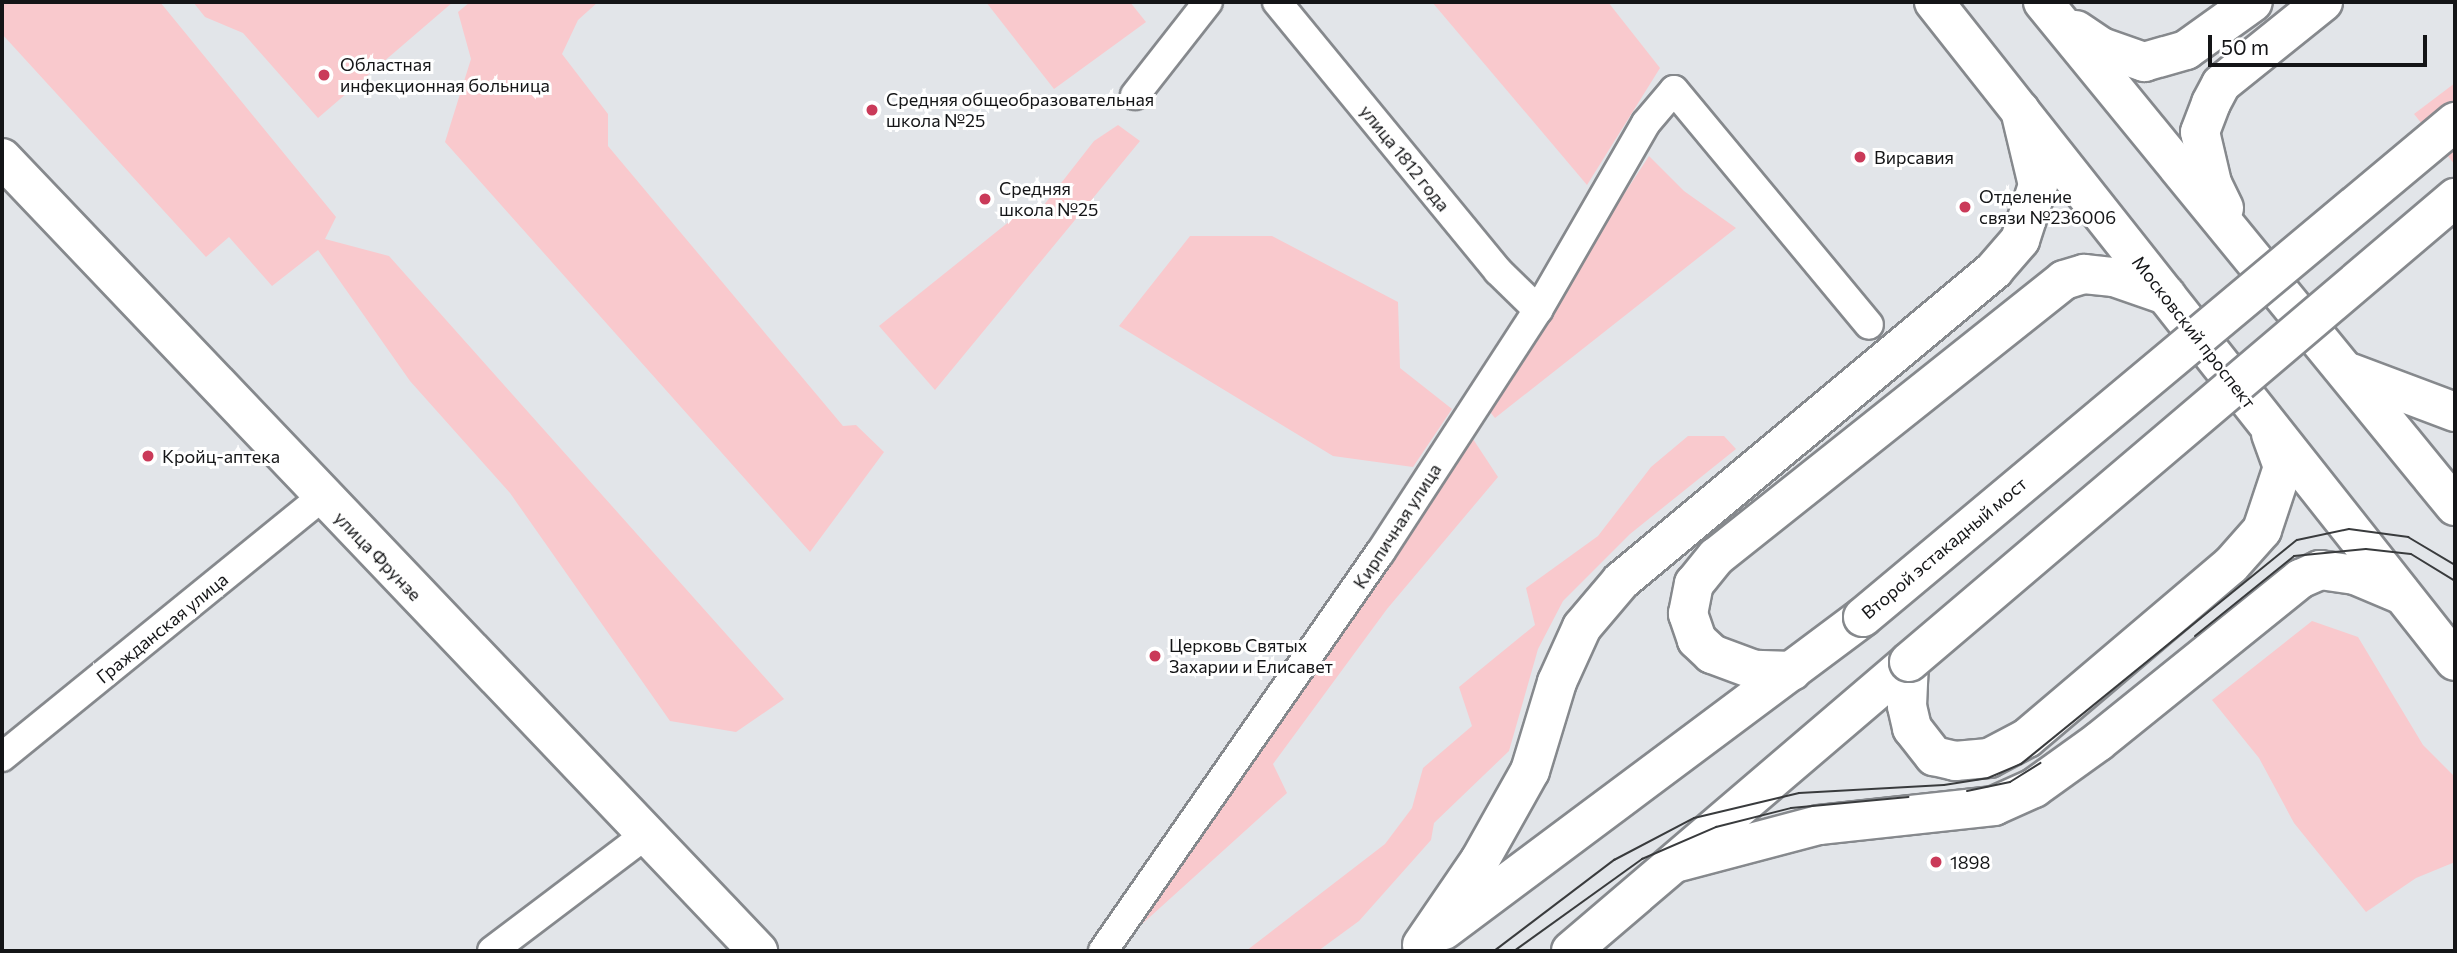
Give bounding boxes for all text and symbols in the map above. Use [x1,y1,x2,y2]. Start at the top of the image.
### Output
scale bar [2212,21,2431,65]
text: 50 m [2221,34,2269,59]
place label: Областная инфекционная больница [340,54,550,96]
marker: Областная инфекционная больница [314,65,334,85]
place label: Средняя общеобразовательная школа №25 [886,89,1154,132]
street label: улица 1812 года [1355,100,1455,216]
marker: Средняя общеобразовательная школа №25 [864,102,880,118]
place label: Вирсавия [1874,146,1954,168]
marker: Вирсавия [1852,149,1868,165]
place label: Средняя школа №25 [999,178,1098,220]
place label: Отделение связи №236006 [1979,186,2116,228]
marker: Средняя школа №25 [977,191,993,207]
marker: Отделение связи №236006 [1957,199,1973,215]
street label: Московский проспект [2128,252,2260,412]
place label: Кройц-аптека [162,445,280,467]
marker: Кройц-аптека [140,448,156,464]
street label: Кирпичная улица [1349,459,1445,593]
street label: Второй эстакадный мост [1857,473,2031,623]
street label: улица Фрунзе [330,507,426,605]
street label: Гражданская улица [92,568,232,688]
place label: Церковь Святых Захарии и Елисавет [1169,635,1333,678]
marker: Церковь Святых Захарии и Елисавет [1147,648,1163,664]
place label: 1898 [1950,851,1990,873]
marker: 1898 [1928,854,1944,870]

